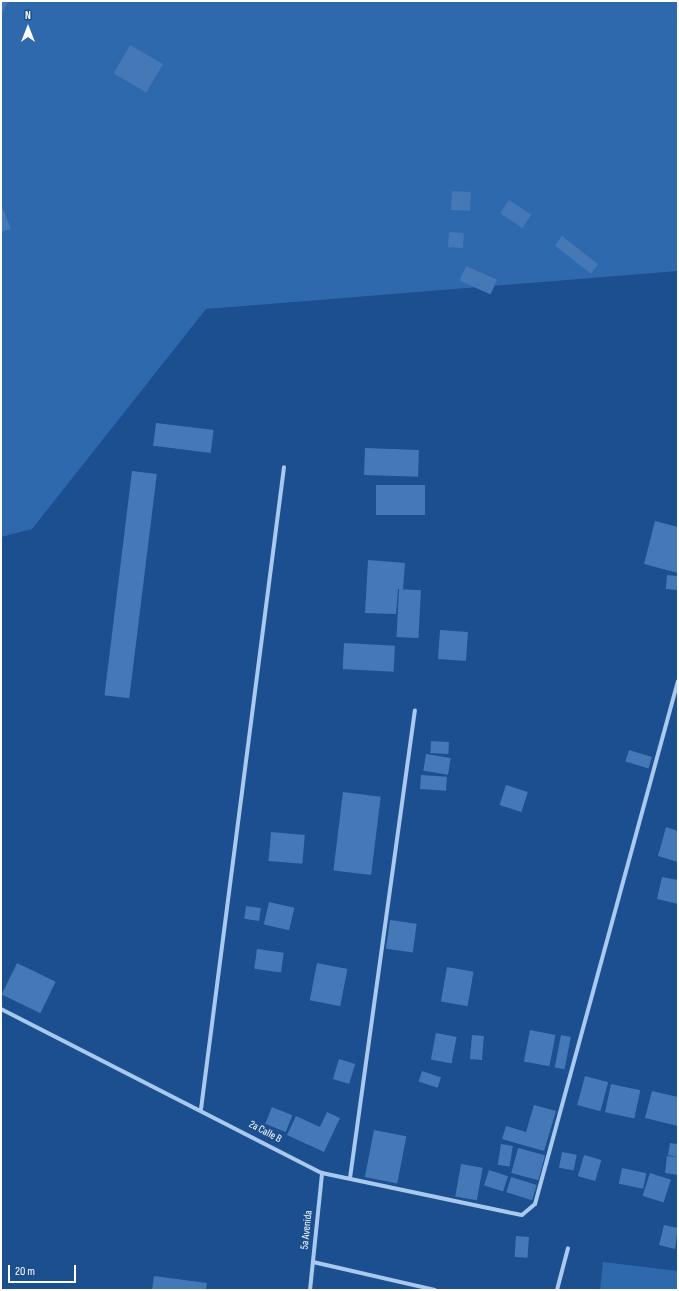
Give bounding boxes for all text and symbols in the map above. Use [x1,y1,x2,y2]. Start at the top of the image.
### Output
north arrow [8,8,48,48]
text: N [25,9,31,22]
street label: 2a Calle B [246,1118,284,1146]
street label: 5a Avenida [298,1210,316,1250]
scale bar [10,1257,78,1283]
text: 20 m [15,1264,35,1279]

